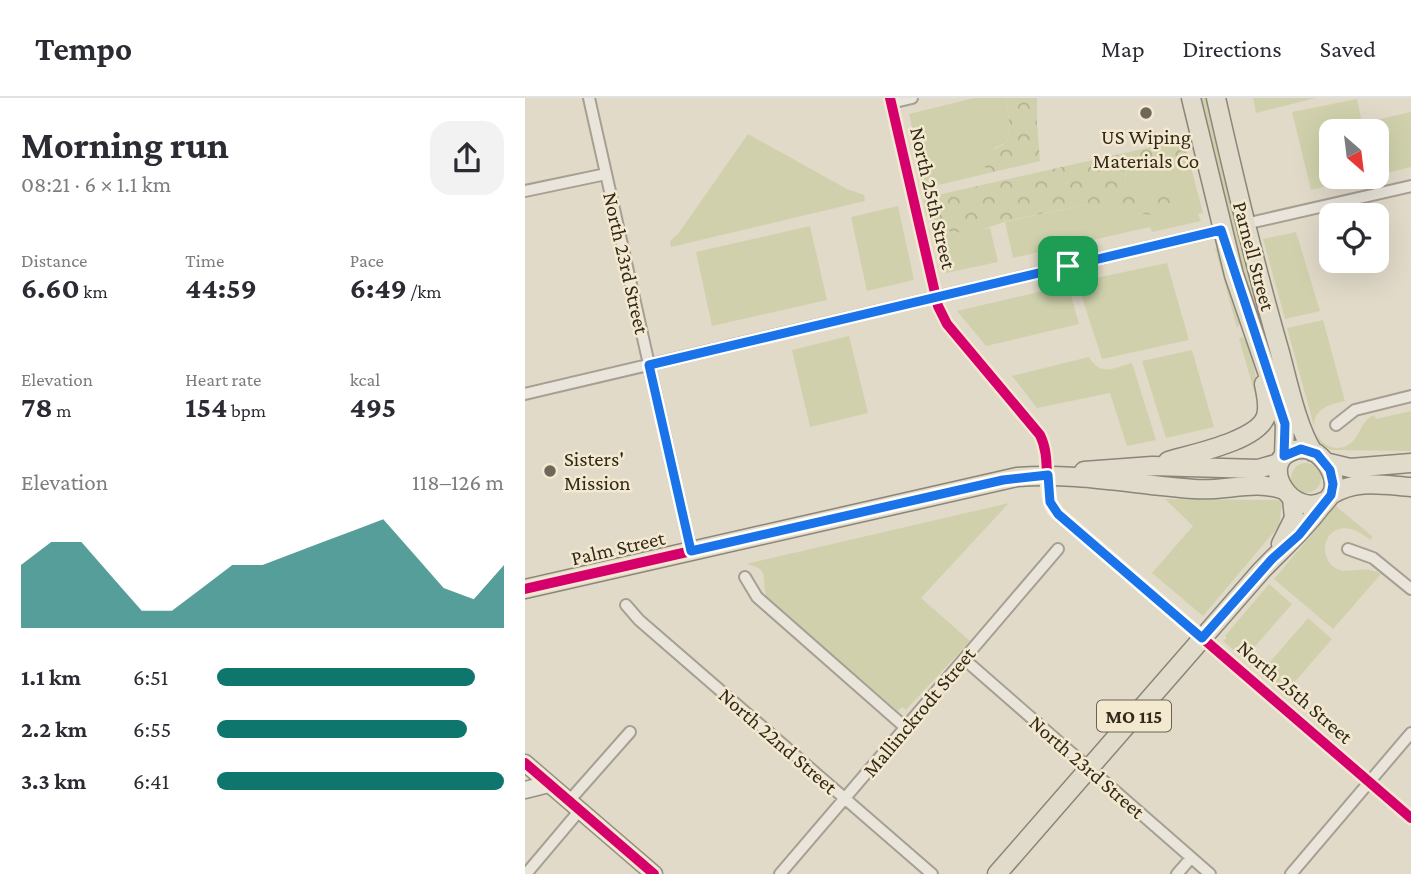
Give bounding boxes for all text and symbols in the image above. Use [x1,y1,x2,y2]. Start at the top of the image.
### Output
text: Tempo [35,30,132,67]
text: Map [1101,35,1145,62]
text: Directions [1183,35,1282,62]
text: Saved [1320,35,1376,62]
marker: US Wiping Materials Co [1138,105,1154,121]
north arrow [1319,119,1389,189]
map controls [1319,119,1389,273]
button: share [430,121,504,195]
text: Morning run [21,124,229,166]
street label: North 25th Street [905,125,961,272]
place label: US Wiping Materials Co [1093,125,1199,173]
text: 08:21 · 6 × 1.1 km [21,171,171,197]
street label: North 23rd Street [598,190,654,337]
street label: Parnell Street [1228,199,1280,314]
button: locate [1319,203,1389,273]
pin [1038,236,1098,296]
icon: arrive [1049,247,1087,285]
text: Distance [21,250,87,271]
text: Time [185,250,224,271]
text: Pace [350,250,384,271]
text: 6.60 [21,271,80,304]
text: 44:59 [185,271,257,304]
text: 6:49 [350,271,407,304]
text: km [80,281,108,302]
text: /km [407,281,441,302]
text: Elevation [21,369,93,390]
text: Heart rate [185,369,261,390]
text: kcal [350,369,380,390]
text: 78 [21,390,53,423]
text: 154 [185,390,227,423]
text: 495 [350,390,396,423]
text: m [53,400,72,421]
text: bpm [227,400,266,421]
place label: Sisters' Mission [564,447,631,495]
marker: Sisters' Mission [542,463,558,479]
text: Elevation [21,469,108,495]
text: 118–126 m [412,469,504,495]
street label: Palm Street [569,525,668,570]
street label: North 25th Street [1232,635,1358,749]
street label: Mallinckrodt Street [858,641,981,782]
text: 1.1 km [21,664,81,690]
text: 6:51 [133,664,168,690]
street label: North 22nd Street [714,683,843,800]
road number: MO 115 [1097,701,1171,732]
street label: North 23rd Street [1024,710,1150,824]
text: 2.2 km [21,716,87,742]
text: 6:55 [133,716,171,742]
text: 3.3 km [21,768,86,794]
text: 6:41 [133,768,169,794]

